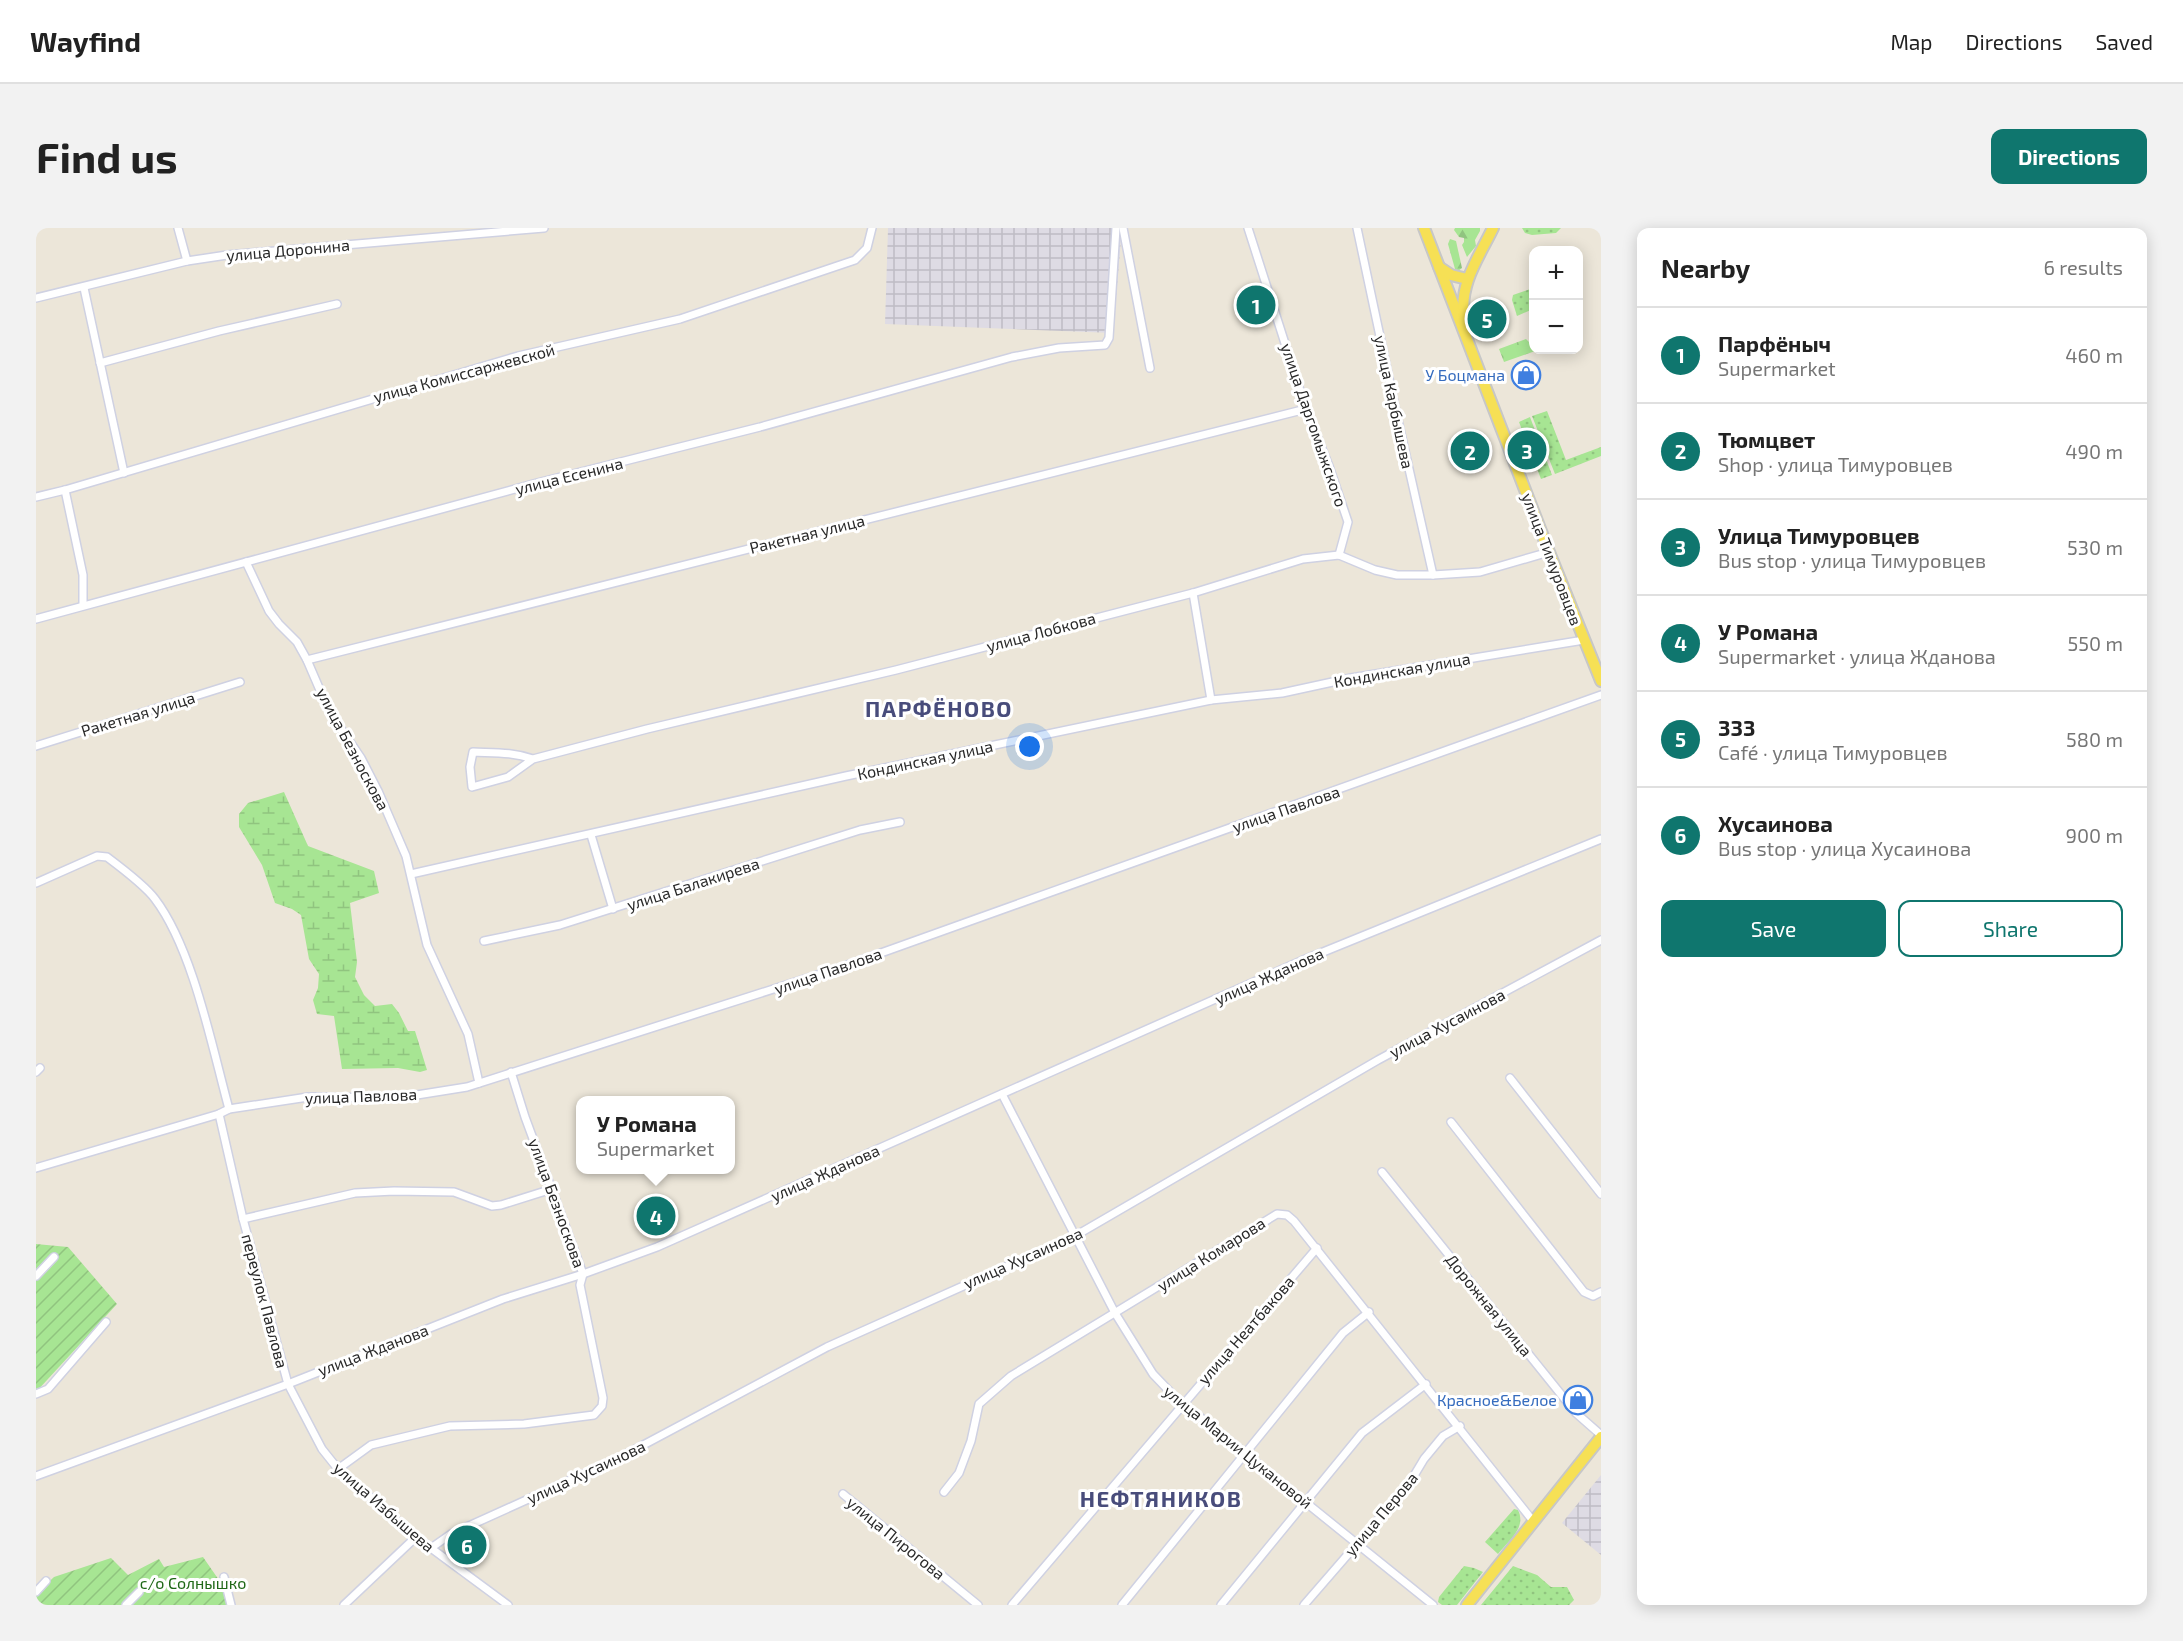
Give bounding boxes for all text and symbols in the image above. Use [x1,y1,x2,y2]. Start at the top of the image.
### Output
text: Wayfind [30,24,141,58]
text: Map [1890,29,1933,54]
text: Directions [1966,29,2062,54]
text: Saved [2095,29,2153,54]
button: Directions [1991,129,2147,184]
text: Find us [36,131,178,181]
street label: улица Доронина [225,235,351,265]
map controls [1529,246,1583,354]
button: + [1529,246,1583,300]
text: Nearby [1661,252,1750,283]
text: 6 results [2043,255,2123,279]
pin: 1 [1236,282,1276,328]
pin: 5 [1468,296,1506,341]
button: − [1529,300,1583,354]
text: Парфёныч [1718,330,1831,356]
street label: улица Карбышева [1370,333,1418,471]
street label: улица Комиссаржевской [371,339,557,407]
street label: улица Даргомыжского [1277,340,1351,510]
text: 1 [1676,343,1685,367]
text: 460 m [2065,343,2123,367]
text: Supermarket [1718,356,1836,380]
shop icon: У Боцмана [1510,359,1542,391]
place label: У Боцмана [1425,365,1505,384]
text: Тюмцвет [1718,426,1815,452]
pin: 2 [1450,428,1490,474]
pin: 3 [1508,428,1546,472]
text: 2 [1675,439,1686,463]
text: 490 m [2065,439,2123,463]
text: Shop · улица Тимуровцев [1718,452,1953,476]
street label: улица Есенина [513,453,625,499]
street label: улица Тимуровцев [1518,490,1586,628]
street label: Ракетная улица [747,510,867,558]
text: Улица Тимуровцев [1718,522,1920,548]
text: 3 [1675,535,1686,559]
text: 530 m [2067,535,2123,559]
text: Bus stop · улица Тимуровцев [1718,548,1986,572]
street label: улица Лобкова [984,608,1098,656]
text: У Романа [1718,618,1818,644]
text: 4 [1674,631,1687,655]
text: 550 m [2068,631,2123,655]
text: Supermarket · улица Жданова [1718,644,1996,668]
street label: Кондинская улица [1332,648,1472,692]
street label: улица Безноскова [312,684,394,814]
street label: Ракетная улица [79,687,197,741]
district label: ПАРФЁНОВО [865,695,1013,721]
text: 333 [1718,714,1755,740]
text: 5 [1675,727,1686,751]
text: 580 m [2066,727,2123,751]
your location [1015,732,1044,761]
street label: Кондинская улица [855,736,995,784]
text: Café · улица Тимуровцев [1718,740,1948,764]
street label: улица Павлова [1230,781,1342,837]
text: Хусаинова [1718,810,1833,836]
text: 6 [1675,823,1686,847]
text: 900 m [2065,823,2123,847]
text: Bus stop · улица Хусаинова [1718,836,1971,860]
street label: улица Балакирева [624,853,762,915]
button: Save [1661,900,1886,957]
button: Share [1898,900,2123,957]
street label: улица Павлова [772,943,884,999]
street label: улица Жданова [1211,943,1327,1009]
street label: улица Хусаинова [1386,984,1508,1062]
street label: улица Павлова [304,1084,418,1108]
popup [576,1096,735,1174]
text: У Романа [597,1110,697,1136]
street label: улица Безноскова [524,1136,590,1270]
text: Supermarket [597,1136,714,1160]
street label: улица Жданова [767,1140,883,1206]
pin: 4 [636,1194,676,1238]
street label: улица Комарова [1153,1213,1269,1295]
street label: улица Хусаинова [960,1223,1086,1293]
street label: переулок Павлова [237,1232,293,1370]
street label: Дорожная улица [1441,1250,1537,1360]
street label: улица Неатбакова [1193,1272,1299,1388]
street label: улица Жданова [315,1320,431,1380]
street label: улица Марии Цукановой [1160,1381,1316,1513]
shop icon: Красное&Белое [1562,1384,1594,1416]
place label: Красное&Белое [1437,1390,1557,1409]
street label: улица Хусаинова [524,1436,648,1508]
street label: улица Избышева [329,1458,439,1556]
street label: улица Перова [1340,1468,1422,1560]
district label: НЕФТЯНИКОВ [1080,1485,1242,1511]
street label: улица Пирогова [843,1492,949,1584]
pin: 6 [448,1522,486,1568]
park label: с/о Солнышко [140,1573,246,1592]

